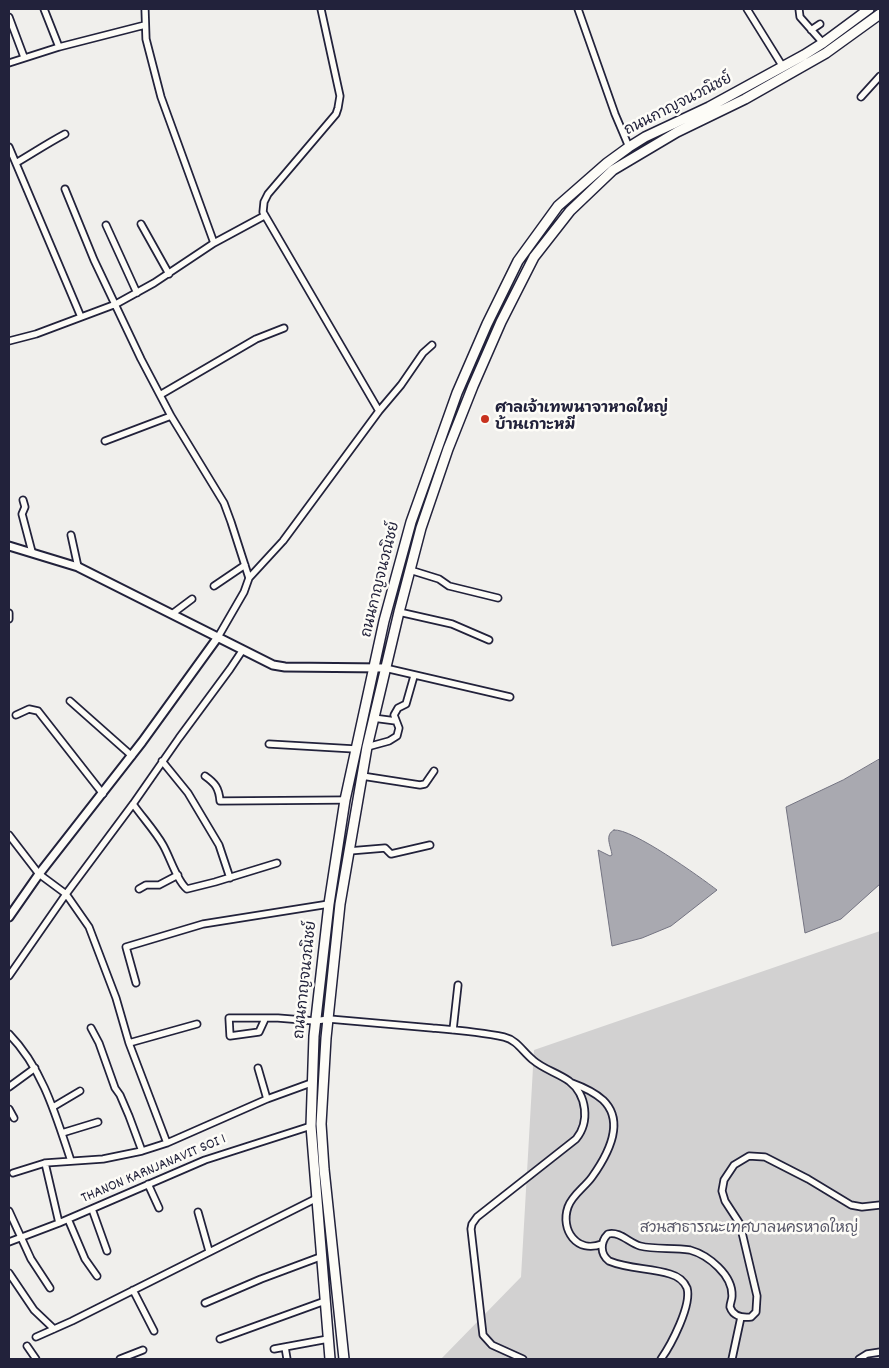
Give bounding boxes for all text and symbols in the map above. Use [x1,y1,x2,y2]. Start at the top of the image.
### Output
street label: ถนนกาญจนวณิชย์ [622,71,736,141]
place label: ศาลเจ้าเทพนาจาหาดใหญ่ บ้านเกาะหมี [495,401,668,436]
marker: ศาลเจ้าเทพนาจาหาดใหญ่ บ้านเกาะหมี [479,413,491,425]
street label: ถนนกาญจนวณิชย์ [359,520,405,640]
street label: ถนนกาญจนวณิชย์ [292,920,322,1040]
street label: THANON KARNJANAVIT SOI 1 [79,1131,229,1209]
park label: สวนสาธารณะเทศบาลนครหาดใหญ่ [640,1221,858,1239]

